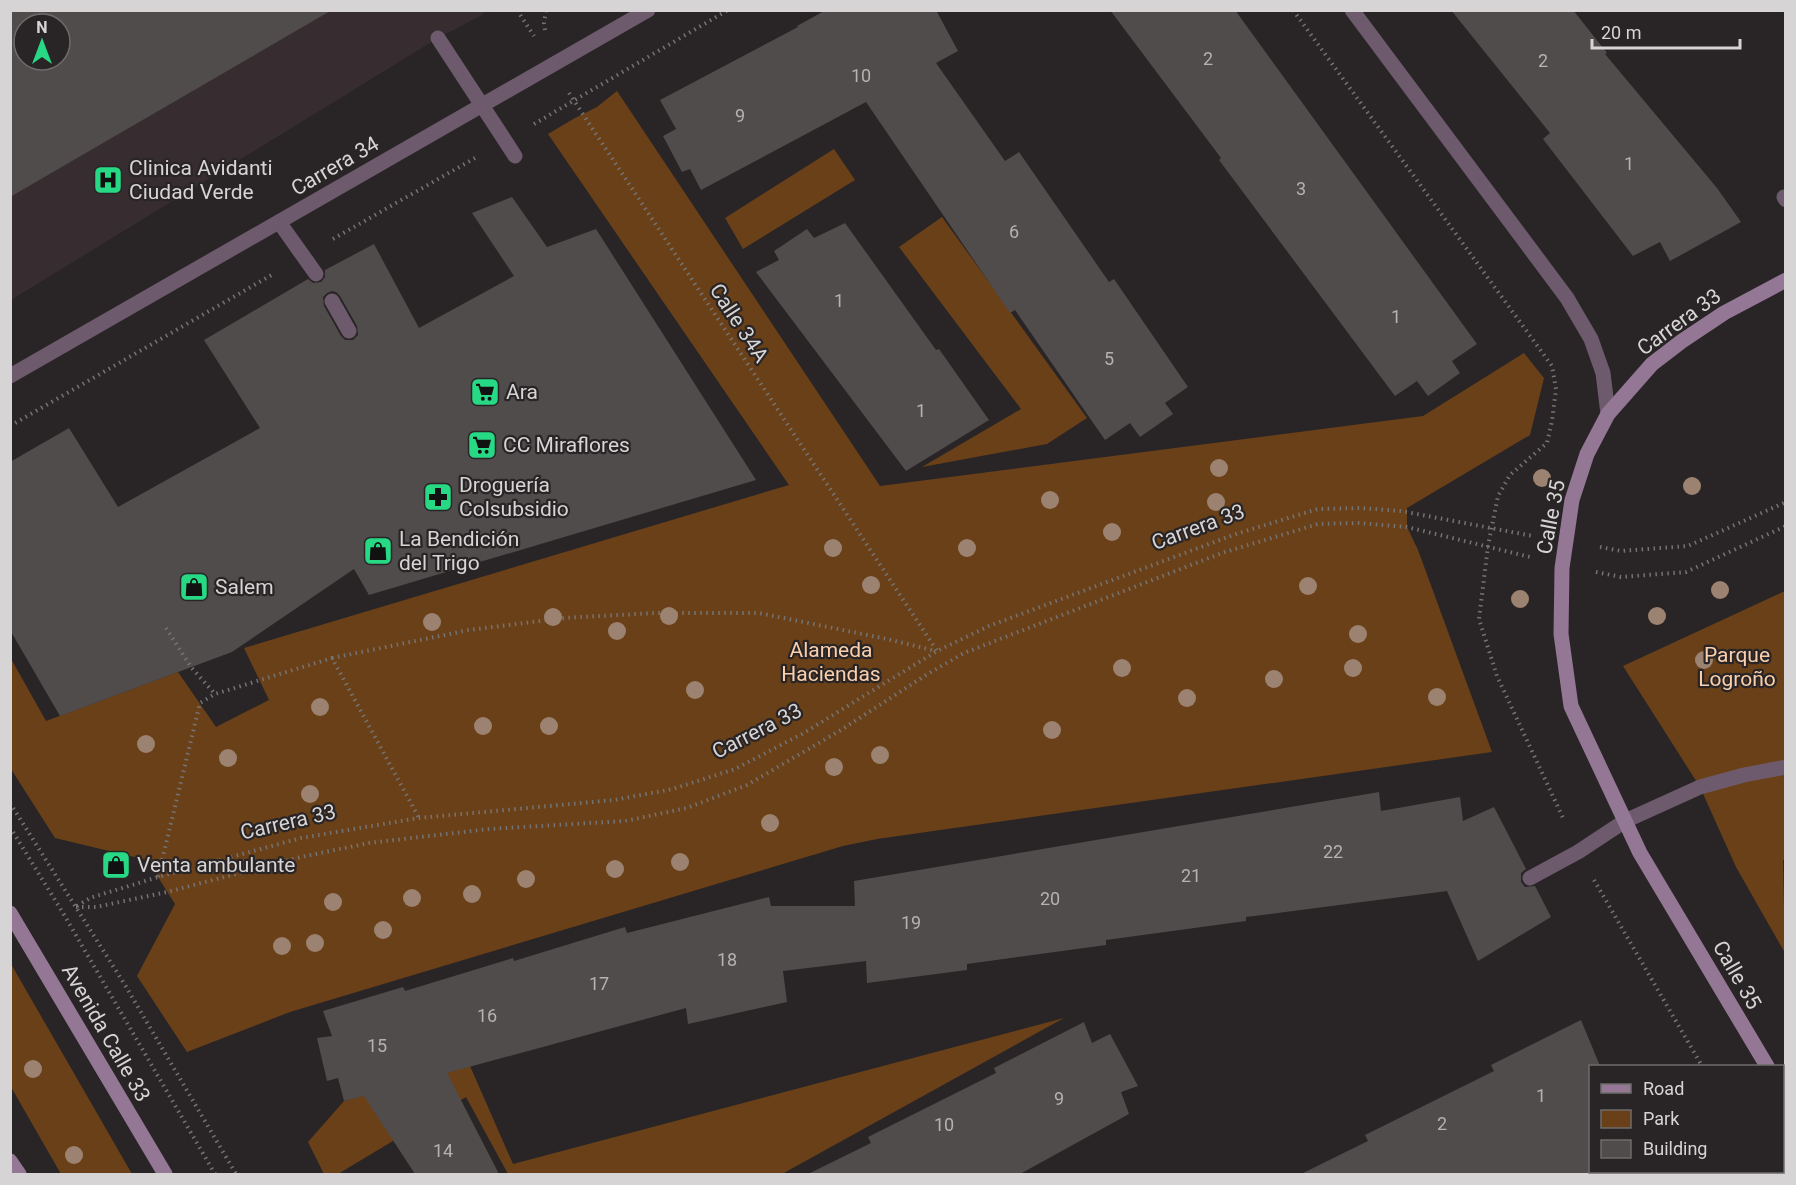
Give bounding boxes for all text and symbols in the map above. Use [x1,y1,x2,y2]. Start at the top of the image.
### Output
north arrow [12,12,72,72]
scale bar [1592,12,1740,50]
text: N [36,18,48,37]
text: 20 m [1601,22,1641,43]
house number: 2 [1203,48,1213,69]
house number: 2 [1538,50,1548,71]
house number: 10 [851,65,871,86]
house number: 9 [735,105,745,126]
street label: Carrera 34 [287,131,383,201]
house number: 1 [1624,153,1634,174]
place label: Clinica Avidanti Ciudad Verde [129,156,273,204]
hospital icon: Clinica Avidanti Ciudad Verde [92,164,124,196]
house number: 3 [1296,178,1306,199]
house number: 6 [1009,221,1019,242]
street label: Calle 34A [705,279,773,367]
street label: Carrera 33 [1633,284,1725,360]
house number: 1 [834,290,844,311]
house number: 1 [1391,306,1401,327]
house number: 5 [1104,348,1114,369]
supermarket icon: Ara [469,376,501,408]
place label: Ara [506,380,538,404]
house number: 1 [916,400,926,421]
supermarket icon: CC Miraflores [466,429,498,461]
place label: CC Miraflores [503,433,630,457]
place label: Droguería Colsubsidio [459,473,569,521]
street label: Calle 35 [1532,478,1570,556]
pharmacy icon: Droguería Colsubsidio [422,481,454,513]
street label: Carrera 33 [1148,499,1248,555]
place label: La Bendición del Trigo [399,527,519,575]
shop icon: La Bendición del Trigo [362,535,394,567]
shop icon: Salem [178,571,210,603]
place label: Salem [215,575,274,599]
park label: Alameda Haciendas [781,638,881,686]
park label: Parque Logroño [1698,643,1776,691]
street label: Carrera 33 [708,698,806,764]
street label: Carrera 33 [238,799,338,845]
house number: 22 [1323,841,1343,862]
shop icon: Venta ambulante [100,849,132,881]
place label: Venta ambulante [137,853,296,877]
house number: 21 [1181,865,1201,886]
house number: 20 [1040,888,1060,909]
house number: 19 [901,912,921,933]
street label: Calle 35 [1708,936,1766,1014]
house number: 18 [717,949,737,970]
street label: Avenida Calle 33 [57,960,155,1106]
house number: 17 [589,973,609,994]
house number: 16 [477,1005,497,1026]
house number: 15 [367,1035,387,1056]
legend [1589,1065,1784,1173]
text: Road [1643,1078,1684,1099]
house number: 1 [1536,1085,1546,1106]
house number: 9 [1054,1088,1064,1109]
text: Park [1643,1108,1680,1129]
house number: 2 [1437,1113,1447,1134]
house number: 10 [934,1114,954,1135]
text: Building [1643,1138,1707,1159]
house number: 14 [433,1140,453,1161]

